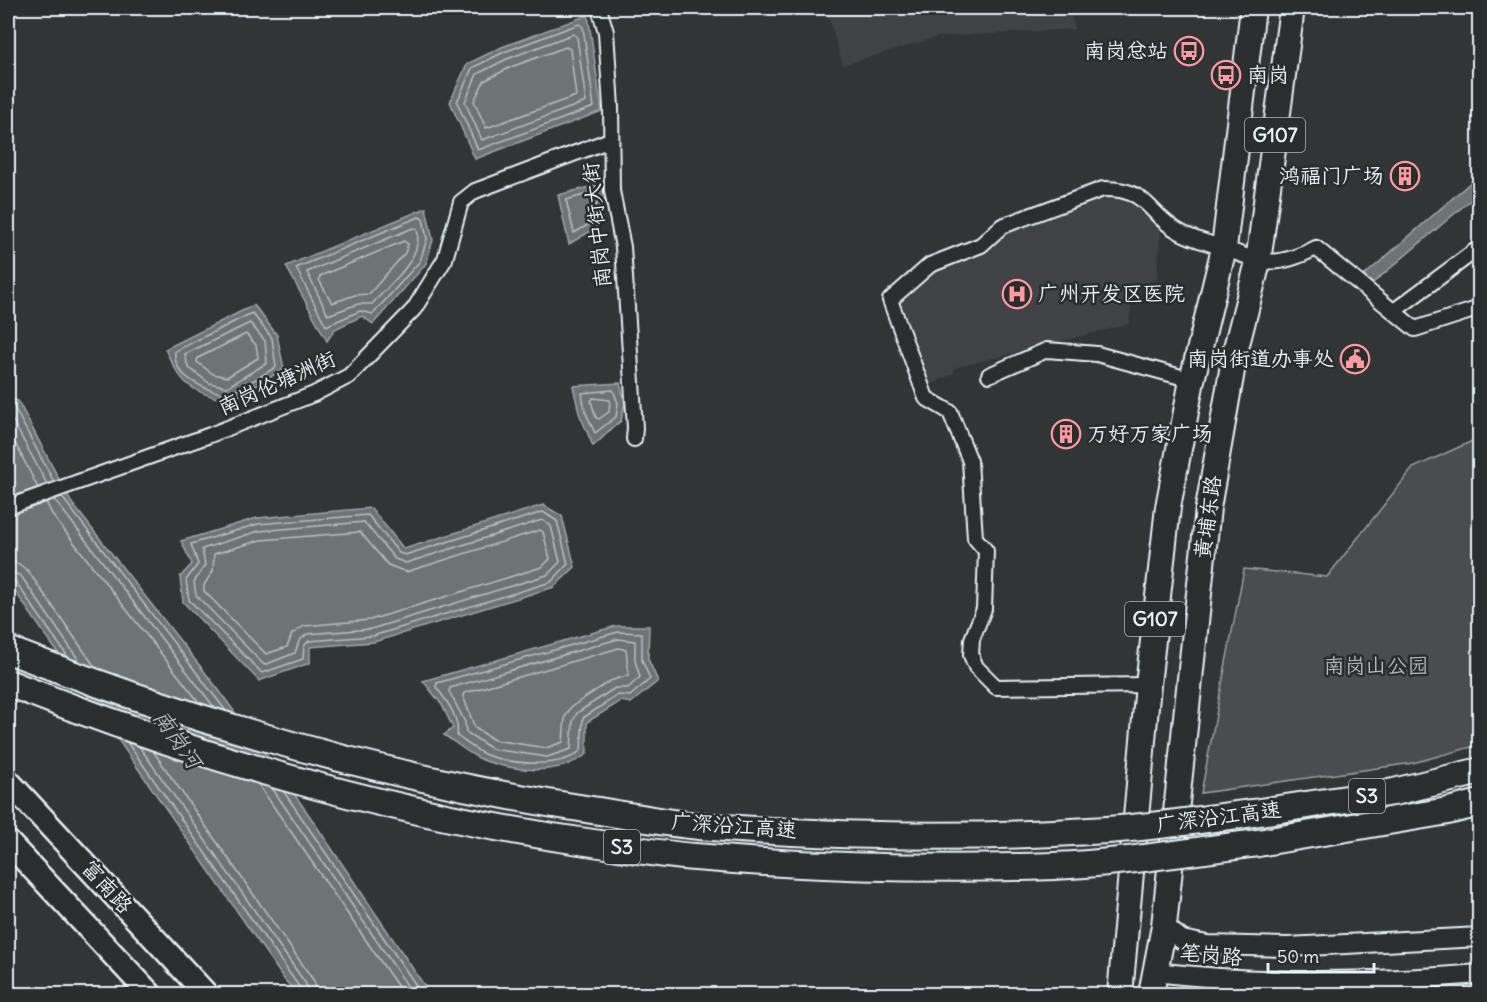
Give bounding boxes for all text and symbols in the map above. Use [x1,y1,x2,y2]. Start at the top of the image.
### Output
bus stop icon: 南岗总站 [1173,35,1205,67]
place label: 南岗总站 [1084,37,1168,64]
bus stop icon: 南岗 [1210,59,1242,91]
place label: 南岗 [1247,61,1289,88]
road number: G107 [1245,118,1305,152]
building icon: 鸿福门广场 [1389,160,1421,192]
street label: 南岗中街大街 [576,161,617,289]
place label: 鸿福门广场 [1279,162,1384,189]
hospital icon: 广州开发区医院 [1001,278,1033,310]
place label: 广州开发区医院 [1038,280,1185,307]
public building icon: 南岗街道办事处 [1339,343,1371,375]
street label: 南岗伦塘洲街 [214,345,340,421]
place label: 南岗街道办事处 [1187,345,1334,372]
building icon: 万好万家广场 [1050,418,1082,450]
place label: 万好万家广场 [1087,420,1213,447]
street label: 黄埔东路 [1188,473,1227,560]
road number: G107 [1125,602,1185,636]
park label: 南岗山公园 [1324,652,1429,679]
water label: 南岗河 [148,704,210,777]
road number: S3 [1349,779,1385,813]
street label: 广深沿江高速 [1155,795,1283,838]
street label: 广深沿江高速 [670,808,798,843]
road number: S3 [604,830,640,864]
street label: 富南路 [76,854,139,919]
scale bar [1268,936,1374,974]
street label: 笔岗路 [1178,938,1244,971]
text: 50 m [1277,945,1319,968]

